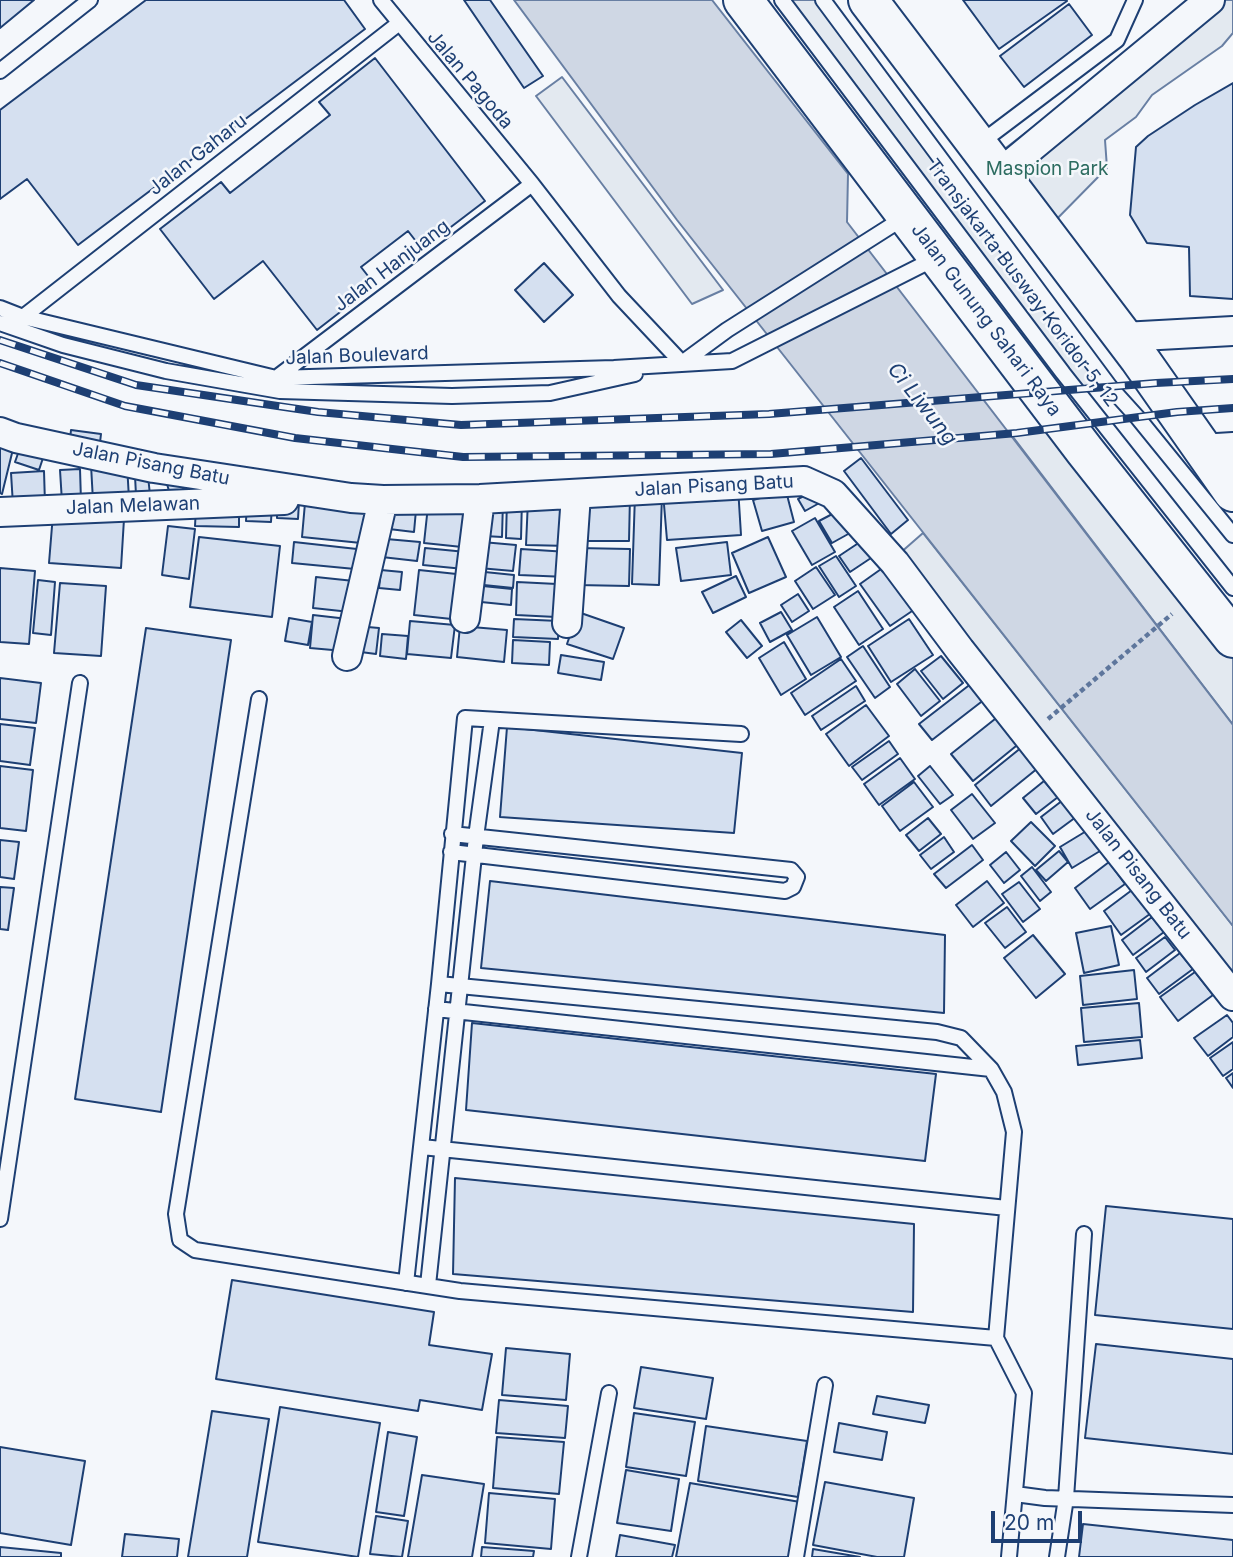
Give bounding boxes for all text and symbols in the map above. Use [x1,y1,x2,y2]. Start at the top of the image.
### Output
street label: Jalan Pagoda [422,26,518,134]
street label: Jalan Gaharu [144,110,252,200]
street label: Transjakarta Busway Koridor 5, 12 [921,155,1123,411]
park label: Maspion Park [986,158,1108,180]
street label: Jalan Hanjuang [330,215,454,317]
street label: Jalan Gunung Sahari Raya [906,219,1066,421]
street label: Jalan Boulevard [285,342,429,370]
water label: Ci Liwung [882,358,962,450]
street label: Jalan Pisang Batu [71,438,231,490]
street label: Jalan Pisang Batu [634,470,794,502]
street label: Jalan Melawan [65,492,201,520]
street label: Jalan Pisang Batu [1080,804,1196,944]
scale bar [995,1498,1086,1542]
text: 20 m [1004,1510,1054,1535]

